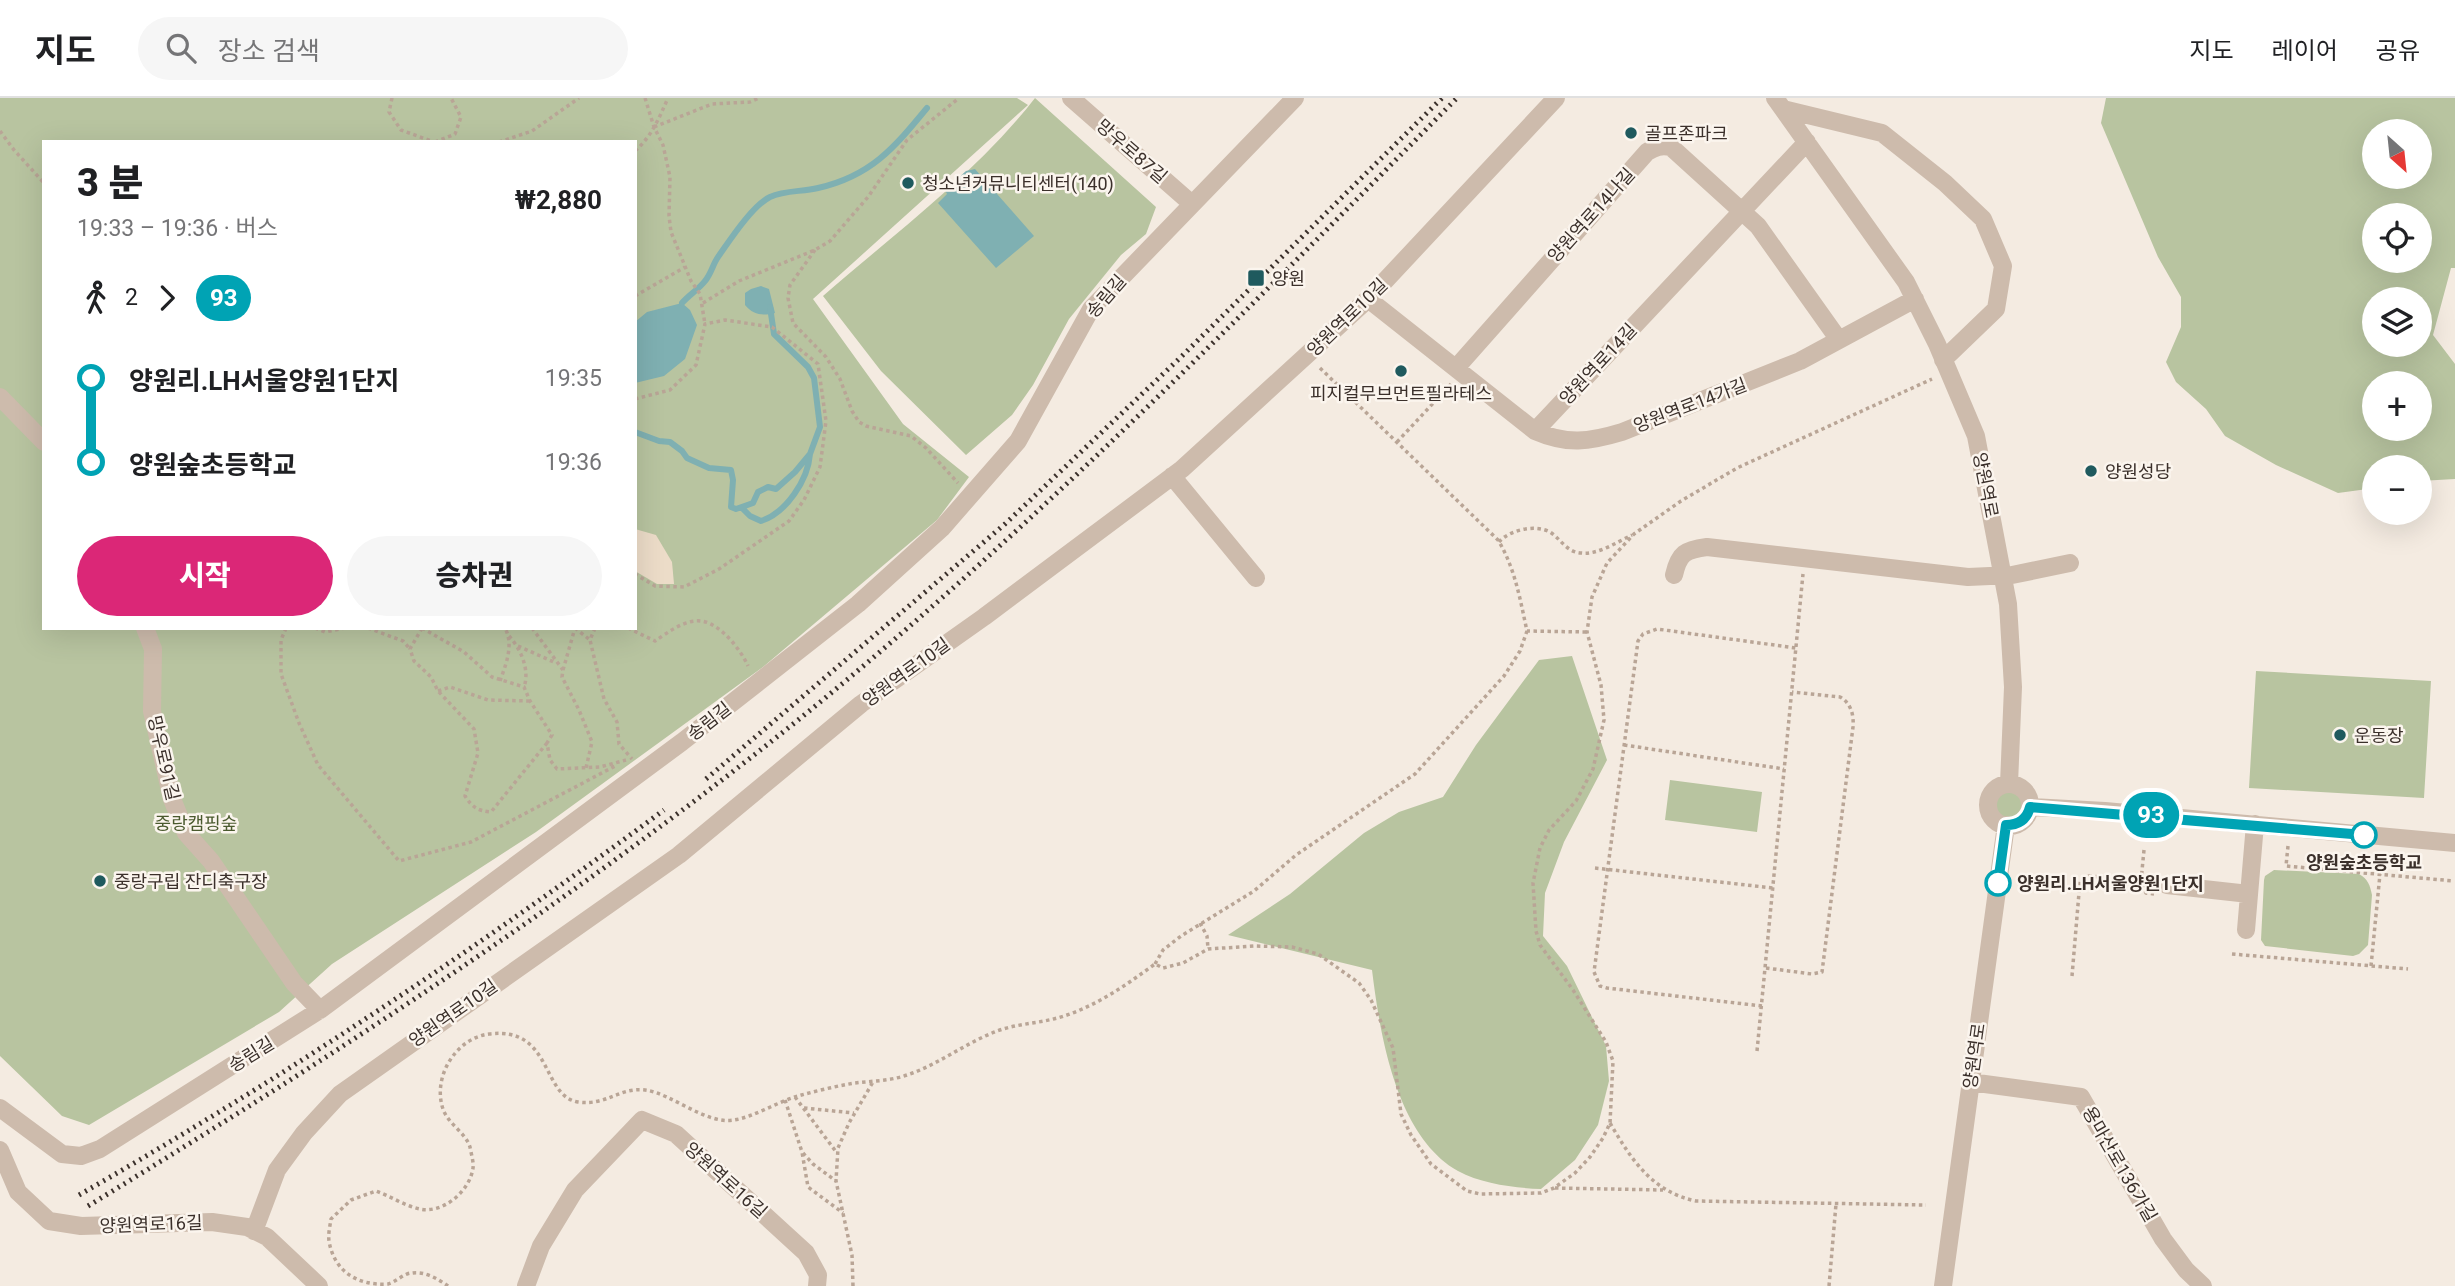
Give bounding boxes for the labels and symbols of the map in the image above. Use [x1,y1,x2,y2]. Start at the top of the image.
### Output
street label: 망우로87길 [1092,115,1172,187]
north arrow [2362,119,2432,189]
place label: 골프존파크 [1645,123,1728,144]
marker: 골프존파크 [1623,125,1639,141]
street label: 양원역로14나길 [1543,164,1639,266]
place label: 청소년커뮤니티센터(140) [922,173,1114,195]
marker: 청소년커뮤니티센터(140) [900,175,916,191]
marker: 양원 [1246,268,1266,288]
place label: 양원 [1272,268,1305,289]
street label: 송림길 [1082,270,1130,322]
street label: 양원역로10길 [1303,274,1391,360]
street label: 양원역로14길 [1555,319,1641,409]
marker: 피지컬무브먼트필라테스 [1393,363,1409,379]
street label: 양원역로14가길 [1630,374,1750,436]
place label: 피지컬무브먼트필라테스 [1310,383,1492,404]
street label: 양원역로 [1969,450,2003,520]
place label: 양원성당 [2105,461,2171,482]
marker: 양원성당 [2083,463,2099,479]
street label: 양원역로10길 [858,633,954,711]
street label: 송림길 [683,697,735,745]
street label: 망우로91길 [144,714,184,802]
place label: 운동장 [2354,725,2404,746]
marker: 운동장 [2332,727,2348,743]
line badge: 93 [2120,792,2182,838]
park label: 중랑캠핑숲 [155,813,237,834]
marker: 양원숲초등학교 [2351,822,2377,848]
place label: 양원숲초등학교 [2306,852,2422,873]
marker: 양원리.LH서울양원1단지 [1985,870,2011,896]
place label: 중랑구립 잔디축구장 [114,871,268,892]
marker: 중랑구립 잔디축구장 [92,873,108,889]
place label: 양원리.LH서울양원1단지 [2017,873,2204,894]
street label: 양원역로10길 [405,975,501,1051]
street label: 양원역로 [1959,1022,1989,1090]
street label: 송림길 [224,1032,278,1076]
street label: 용마산로136가길 [2078,1103,2162,1225]
street label: 양원역로16길 [681,1138,771,1222]
street label: 양원역로16길 [99,1212,203,1236]

